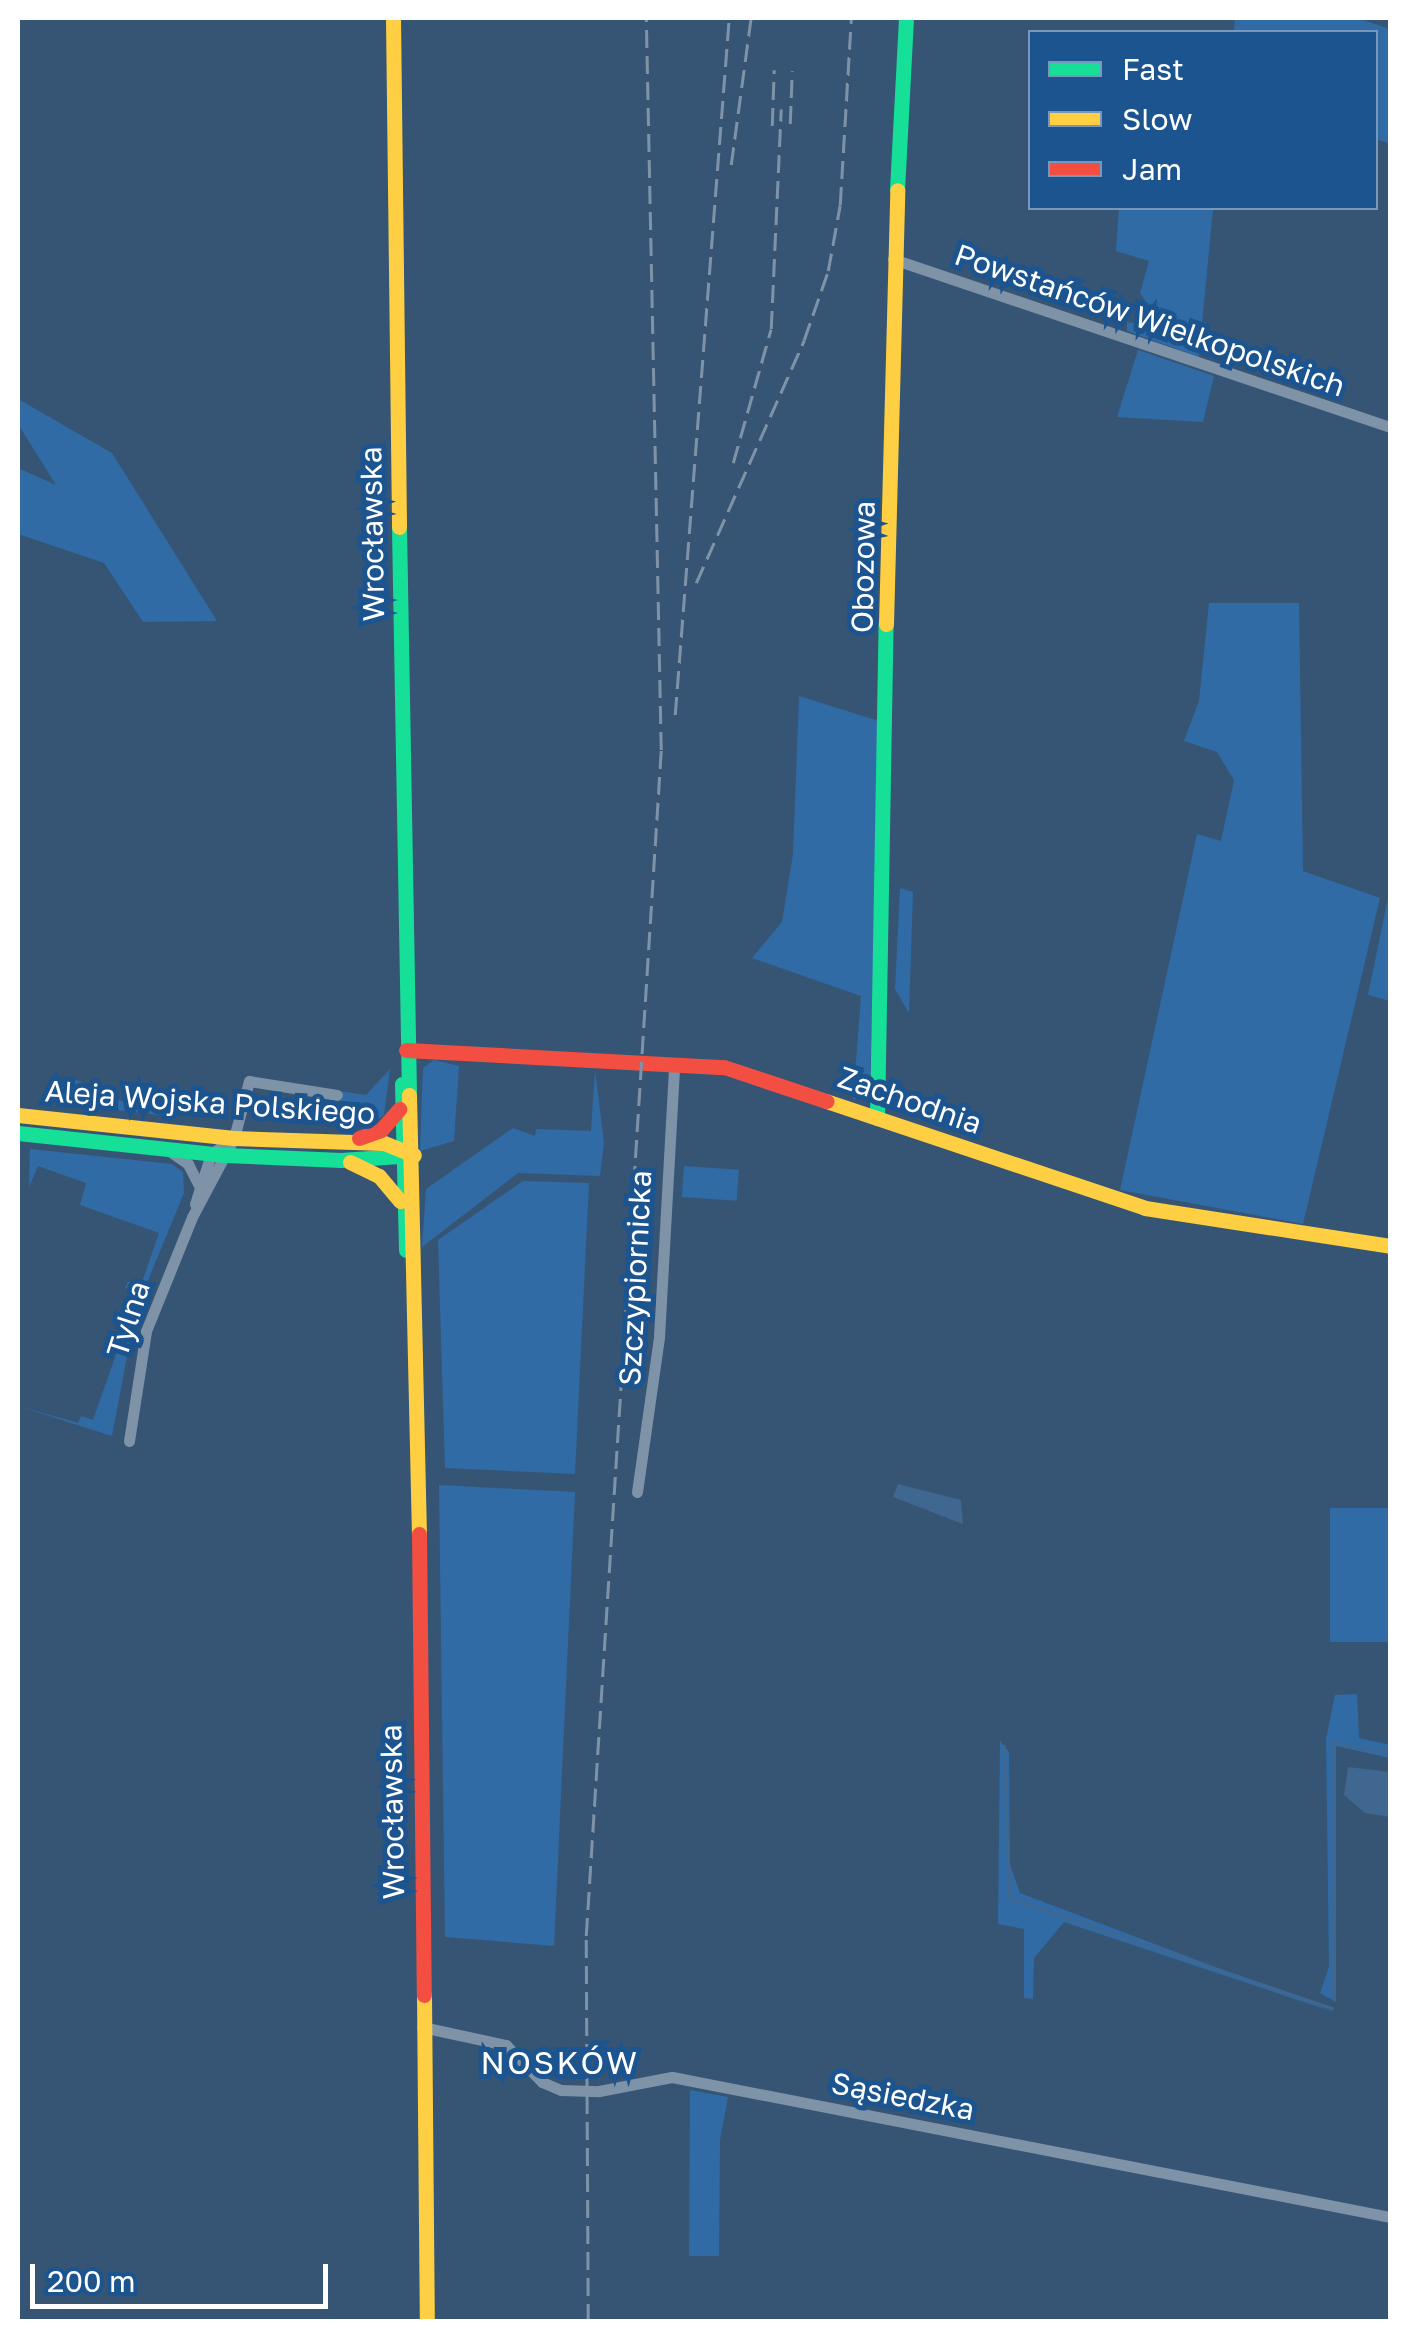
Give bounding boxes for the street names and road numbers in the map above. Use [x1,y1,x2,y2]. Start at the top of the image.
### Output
street label: Powstańców Wielkopolskich [950,236,1350,404]
street label: Wrocławska [352,446,392,622]
street label: Obozowa [844,501,882,633]
street label: Zachodnia [833,1059,987,1141]
street label: Aleja Wojska Polskiego [44,1072,376,1132]
street label: Szczypiornicka [611,1169,659,1387]
street label: Tylna [99,1276,157,1362]
street label: Wrocławska [372,1724,412,1900]
street label: Sąsiedzka [828,2065,978,2127]

